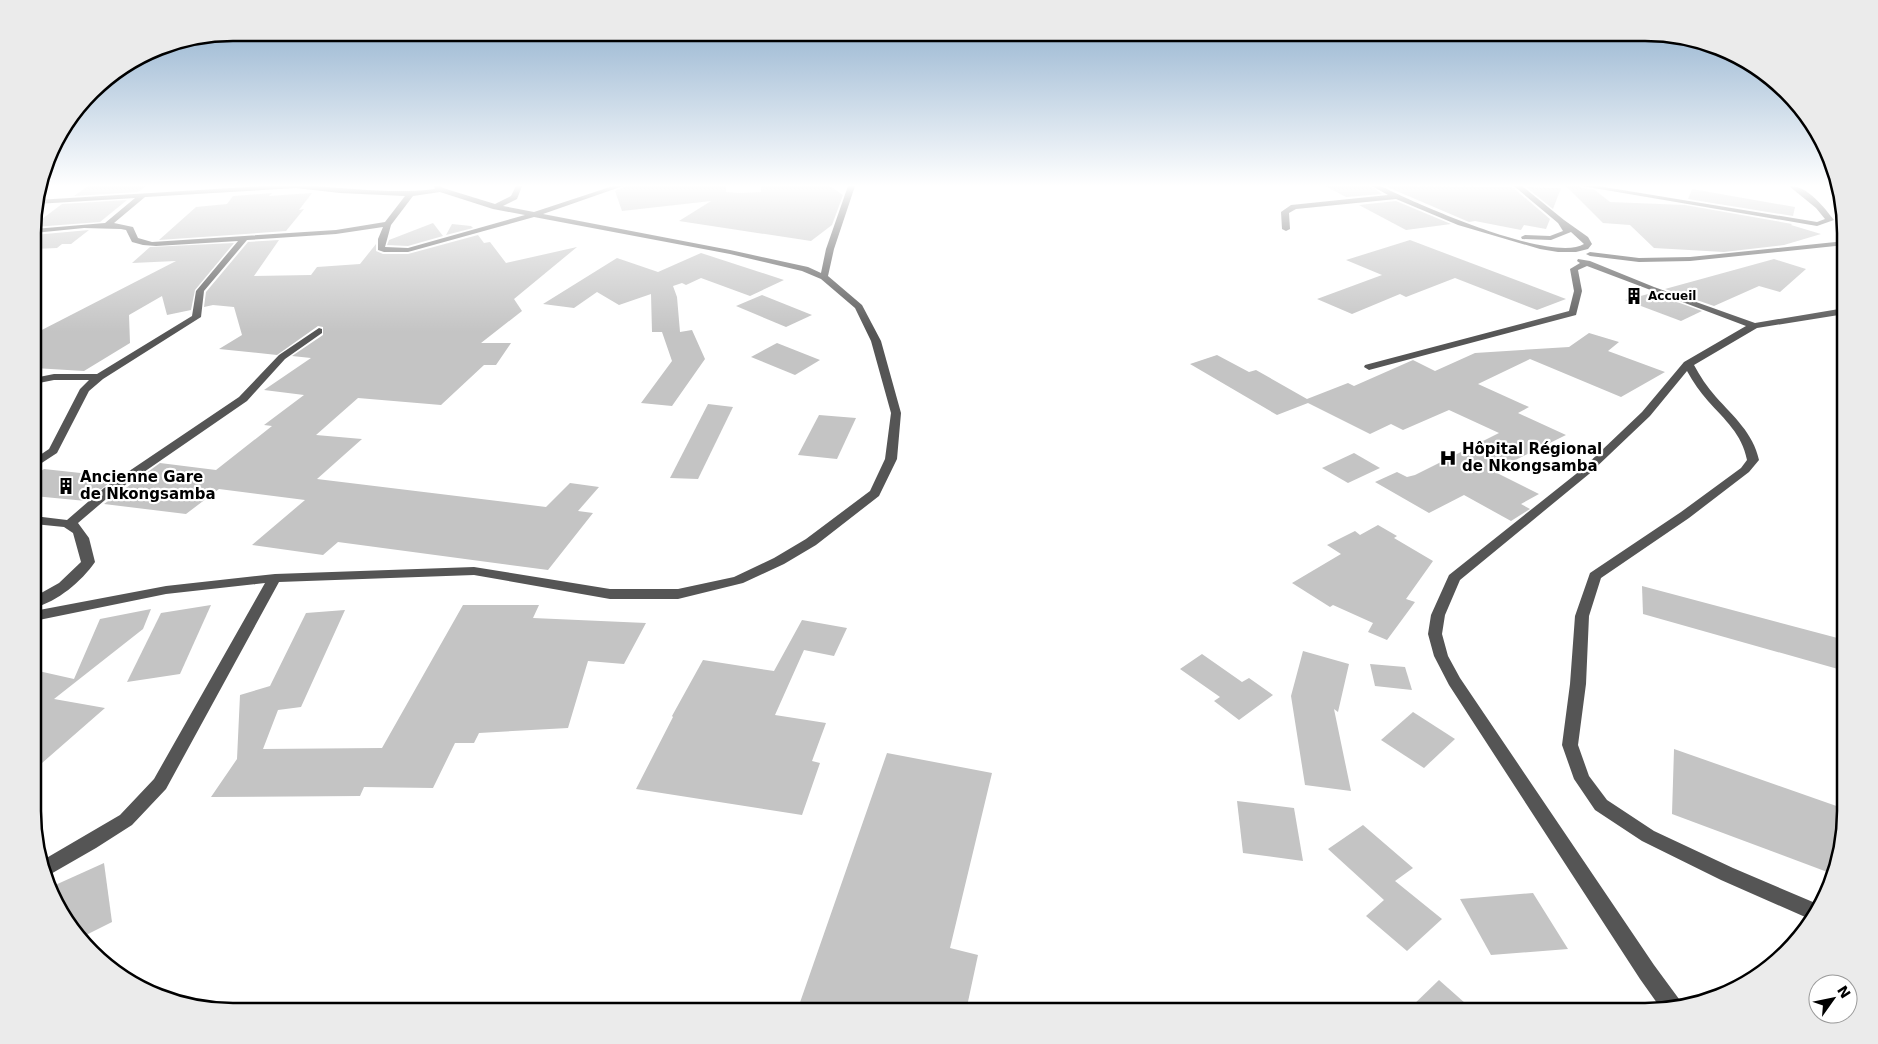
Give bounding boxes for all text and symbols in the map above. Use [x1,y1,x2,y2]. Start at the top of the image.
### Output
building icon: Accueil [1624,286,1644,306]
place label: Accueil [1648,289,1696,303]
place label: Hôpital Régional de Nkongsamba [1462,440,1602,475]
hospital icon: Hôpital Régional de Nkongsamba [1438,448,1458,468]
place label: Ancienne Gare de Nkongsamba [80,468,216,503]
building icon: Ancienne Gare de Nkongsamba [56,476,76,496]
north arrow [1808,974,1858,1024]
text: N [1834,983,1854,1001]

